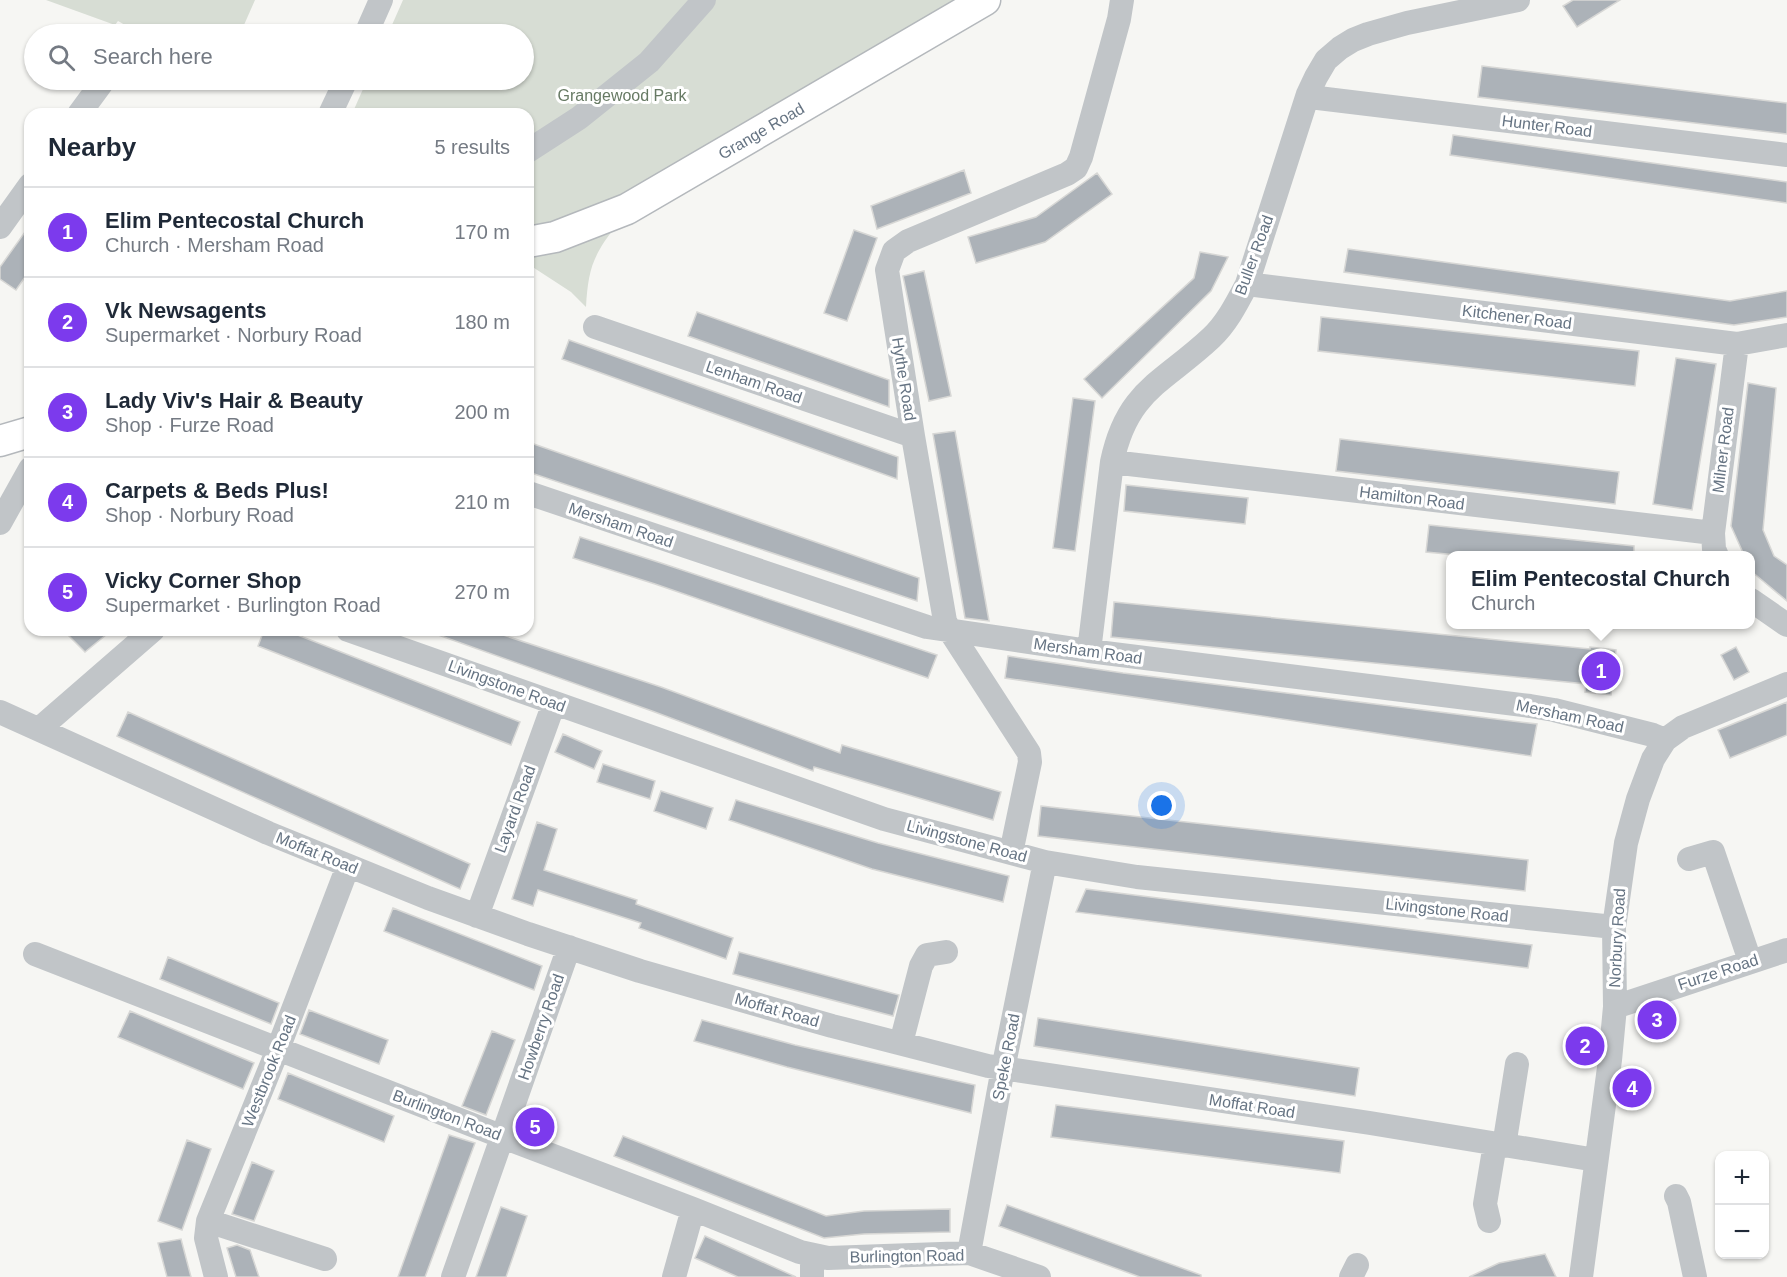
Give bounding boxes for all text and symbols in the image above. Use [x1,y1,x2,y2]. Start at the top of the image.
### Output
search box [24,24,534,90]
icon: search [45,41,78,74]
text: Search here [93,44,213,69]
park label: Grangewood Park [558,87,687,104]
street label: Grange Road [715,99,807,162]
street label: Hunter Road [1501,112,1593,140]
text: Nearby [48,132,136,162]
text: 5 results [434,136,510,158]
text: Elim Pentecostal Church [105,208,364,233]
street label: Buller Road [1232,213,1276,297]
text: 1 [62,221,73,243]
text: 170 m [454,221,510,243]
text: Church · Mersham Road [105,234,324,256]
text: Vk Newsagents [105,298,266,323]
street label: Kitchener Road [1461,302,1573,332]
text: 2 [62,311,73,333]
text: 180 m [454,311,510,333]
text: Supermarket · Norbury Road [105,324,362,346]
street label: Hythe Road [889,336,919,422]
street label: Lenham Road [704,358,804,406]
text: Lady Viv's Hair & Beauty [105,388,363,413]
text: 3 [62,401,73,423]
text: 200 m [454,401,510,423]
street label: Milner Road [1709,406,1737,494]
text: Shop · Furze Road [105,414,274,436]
text: Carpets & Beds Plus! [105,478,329,503]
street label: Hamilton Road [1358,483,1466,513]
text: 4 [62,491,73,513]
text: 210 m [454,491,510,513]
street label: Mersham Road [567,499,675,551]
text: Shop · Norbury Road [105,504,294,526]
popup [1446,551,1755,629]
text: Elim Pentecostal Church [1471,566,1730,591]
text: Vicky Corner Shop [105,568,301,593]
text: 5 [62,581,73,603]
text: 270 m [454,581,510,603]
text: Church [1471,592,1535,614]
text: Supermarket · Burlington Road [105,594,381,616]
street label: Mersham Road [1033,635,1143,667]
pin: 1 [1582,648,1620,694]
street label: Livingstone Road [446,657,568,715]
street label: Mersham Road [1515,696,1625,736]
street label: Layard Road [491,763,539,855]
your location [1147,791,1176,820]
street label: Livingstone Road [905,817,1029,865]
street label: Moffat Road [274,829,360,877]
street label: Norbury Road [1606,888,1628,988]
street label: Livingstone Road [1385,895,1509,925]
street label: Furze Road [1676,951,1760,993]
street label: Howberry Road [515,972,567,1082]
street label: Moffat Road [733,990,821,1030]
pin: 3 [1638,998,1676,1042]
street label: Speke Road [989,1012,1023,1102]
street label: Westbrook Road [239,1013,299,1129]
pin: 2 [1566,1024,1604,1068]
pin: 4 [1612,1066,1652,1110]
street label: Burlington Road [390,1087,504,1143]
street label: Moffat Road [1208,1091,1296,1121]
pin: 5 [516,1104,554,1150]
map controls [1715,1151,1769,1259]
button: + [1715,1151,1769,1205]
button: − [1715,1205,1769,1259]
street label: Burlington Road [849,1246,965,1266]

